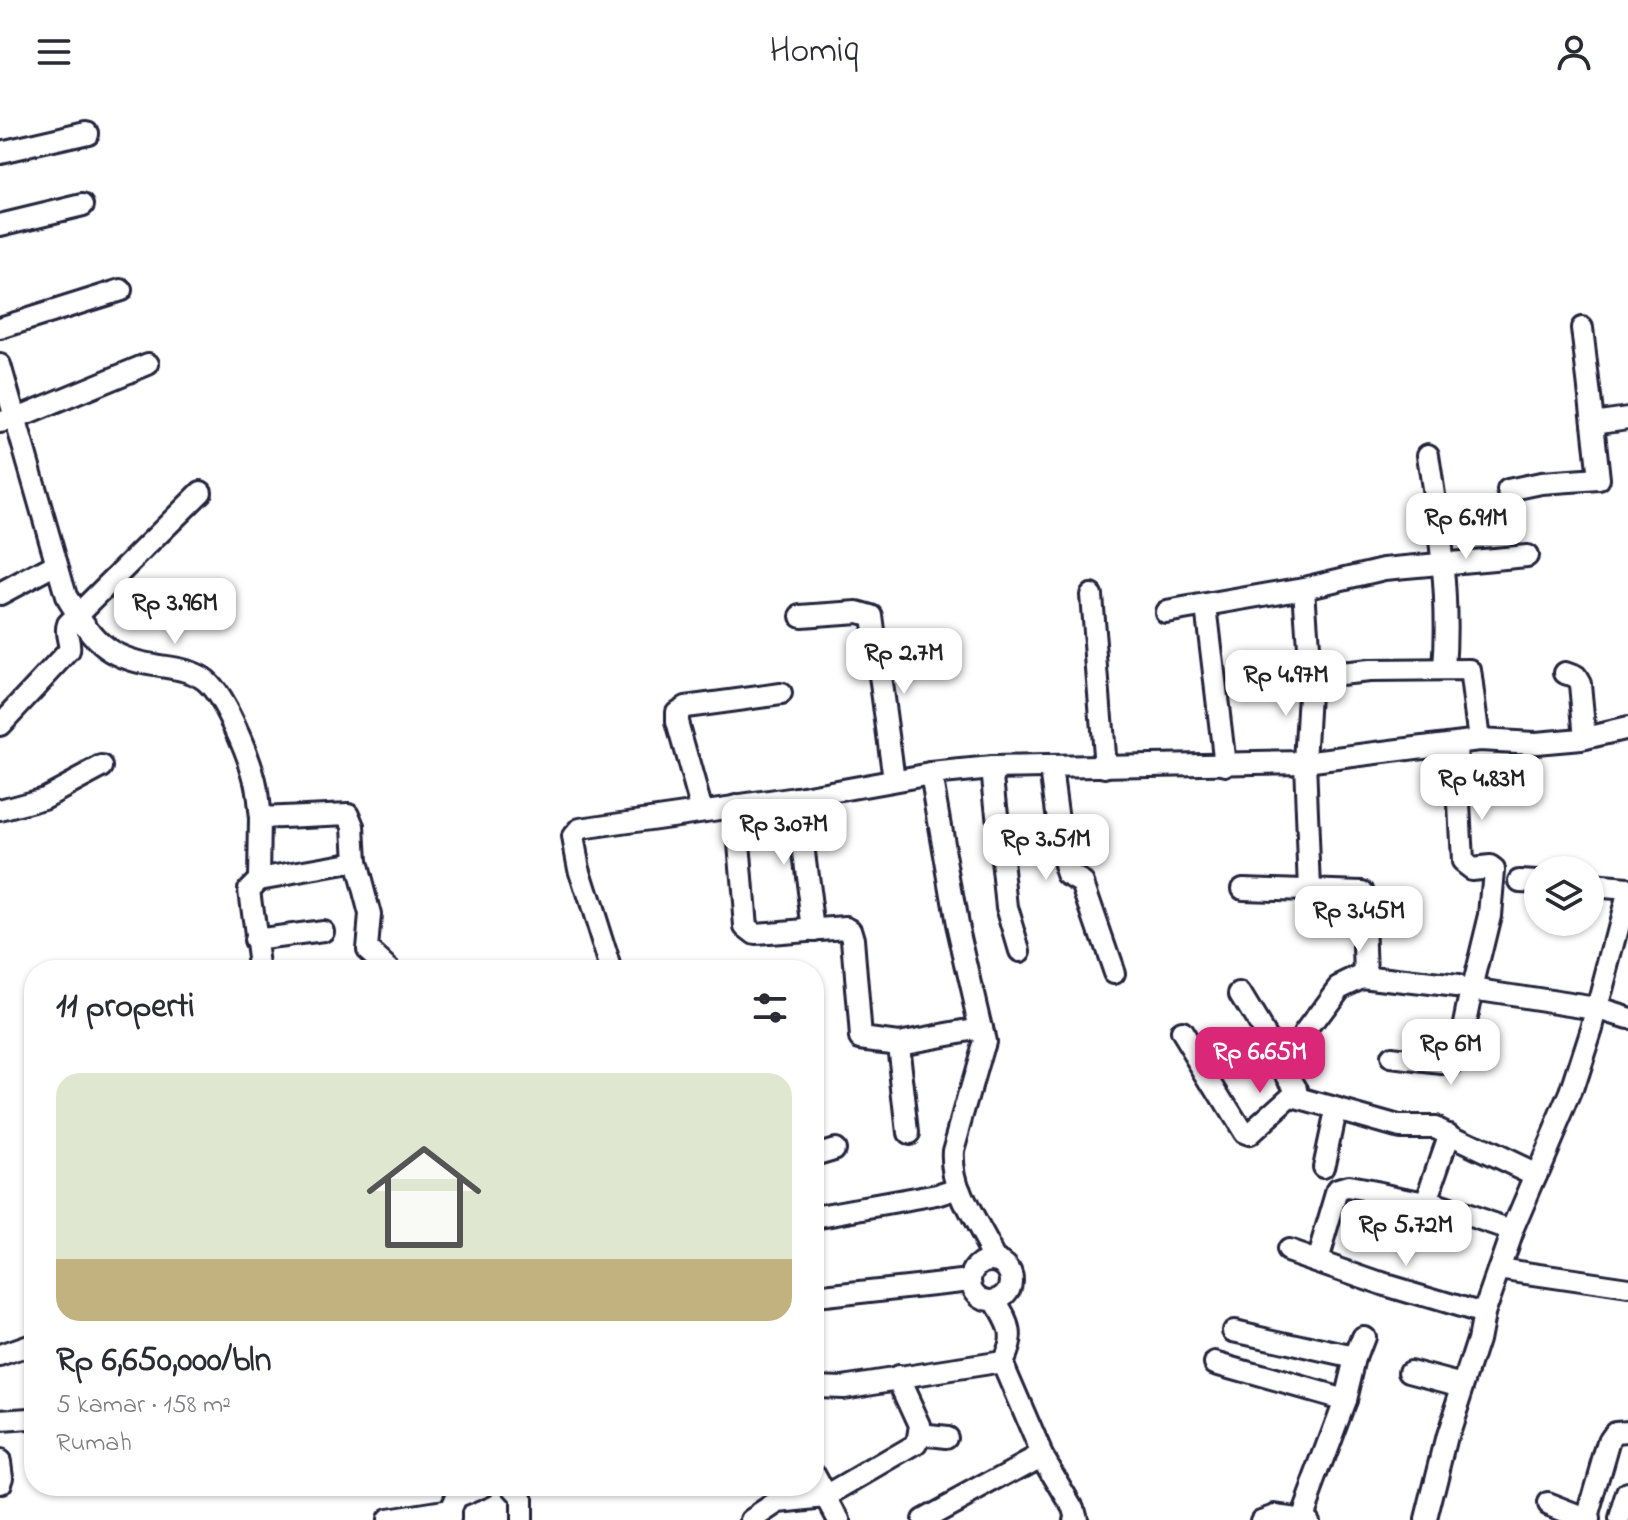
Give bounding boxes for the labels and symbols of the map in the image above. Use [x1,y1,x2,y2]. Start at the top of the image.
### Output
pin: Rp 6.91M [1383,493,1549,561]
pin: Rp 3.96M [92,578,258,646]
pin: Rp 2.7M [830,628,978,696]
pin: Rp 4.97M [1203,650,1369,718]
pin: Rp 4.83M [1399,754,1565,822]
pin: Rp 3.07M [701,799,867,867]
pin: Rp 3.51M [963,814,1129,882]
pin: Rp 3.45M [1276,886,1442,954]
pin: Rp 6M [1395,1019,1507,1087]
pin: Rp 6.65M [1177,1027,1343,1095]
pin: Rp 5.72M [1323,1200,1489,1268]

